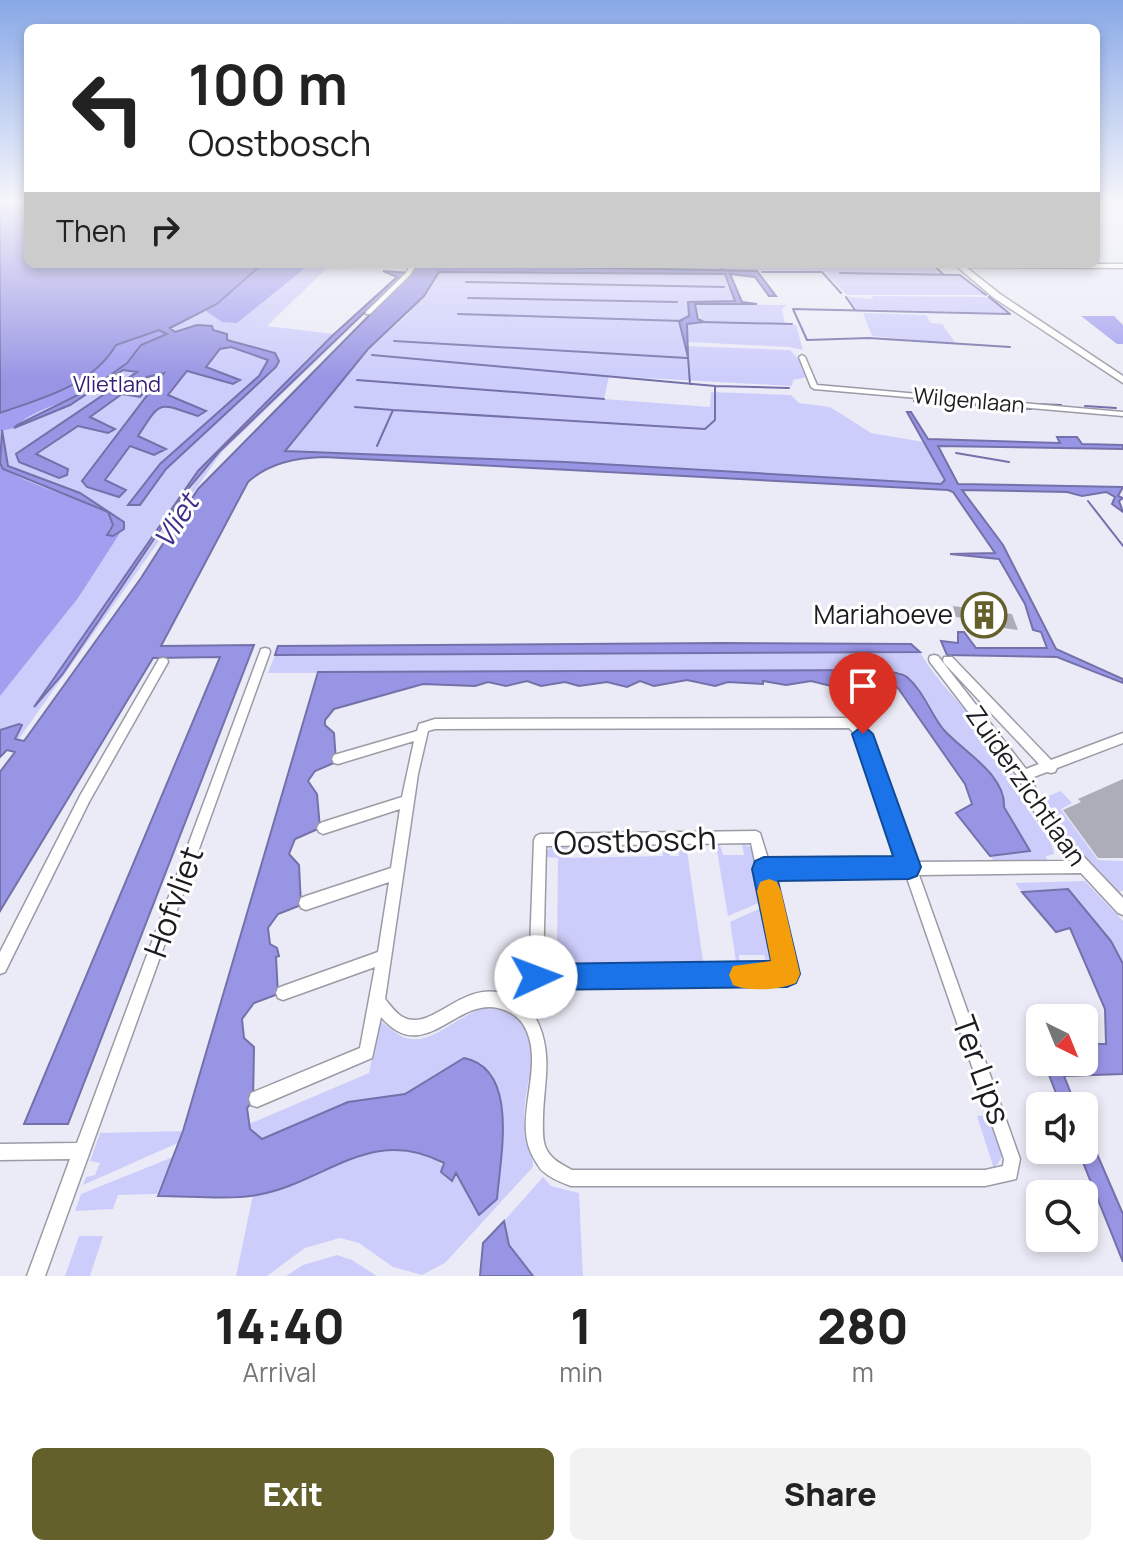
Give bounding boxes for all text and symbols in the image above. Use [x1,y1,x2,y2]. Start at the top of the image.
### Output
text: 100 m [188,45,348,122]
icon: left [56,56,160,160]
text: Oostbosch [188,118,371,167]
icon: right [143,208,187,252]
text: Then [56,210,127,251]
park label: Vlietland [73,369,161,399]
street label: Wilgenlaan [912,380,1026,420]
water label: Vliet [144,484,208,555]
building icon: Mariahoeve [960,591,1008,639]
place label: Mariahoeve [813,596,953,632]
pin [829,652,897,734]
icon: arrive [841,664,885,708]
street label: Zuiderzichtlaan [958,698,1095,873]
street label: Oostbosch [553,815,717,865]
street label: Hofvliet [133,840,213,963]
position arrow [494,935,578,1019]
north arrow [1026,1004,1098,1076]
map controls [1026,1004,1098,1252]
street label: Ter Lips [942,1009,1022,1130]
button: sound [1026,1092,1098,1164]
button: search [1026,1180,1098,1252]
text: 14:40 [214,1293,345,1358]
text: 1 [570,1293,592,1358]
text: 280 [817,1293,909,1358]
text: Arrival [243,1354,317,1390]
text: min [559,1354,603,1390]
text: m [852,1354,874,1390]
button: Exit [32,1448,554,1540]
button: Share [570,1448,1091,1540]

